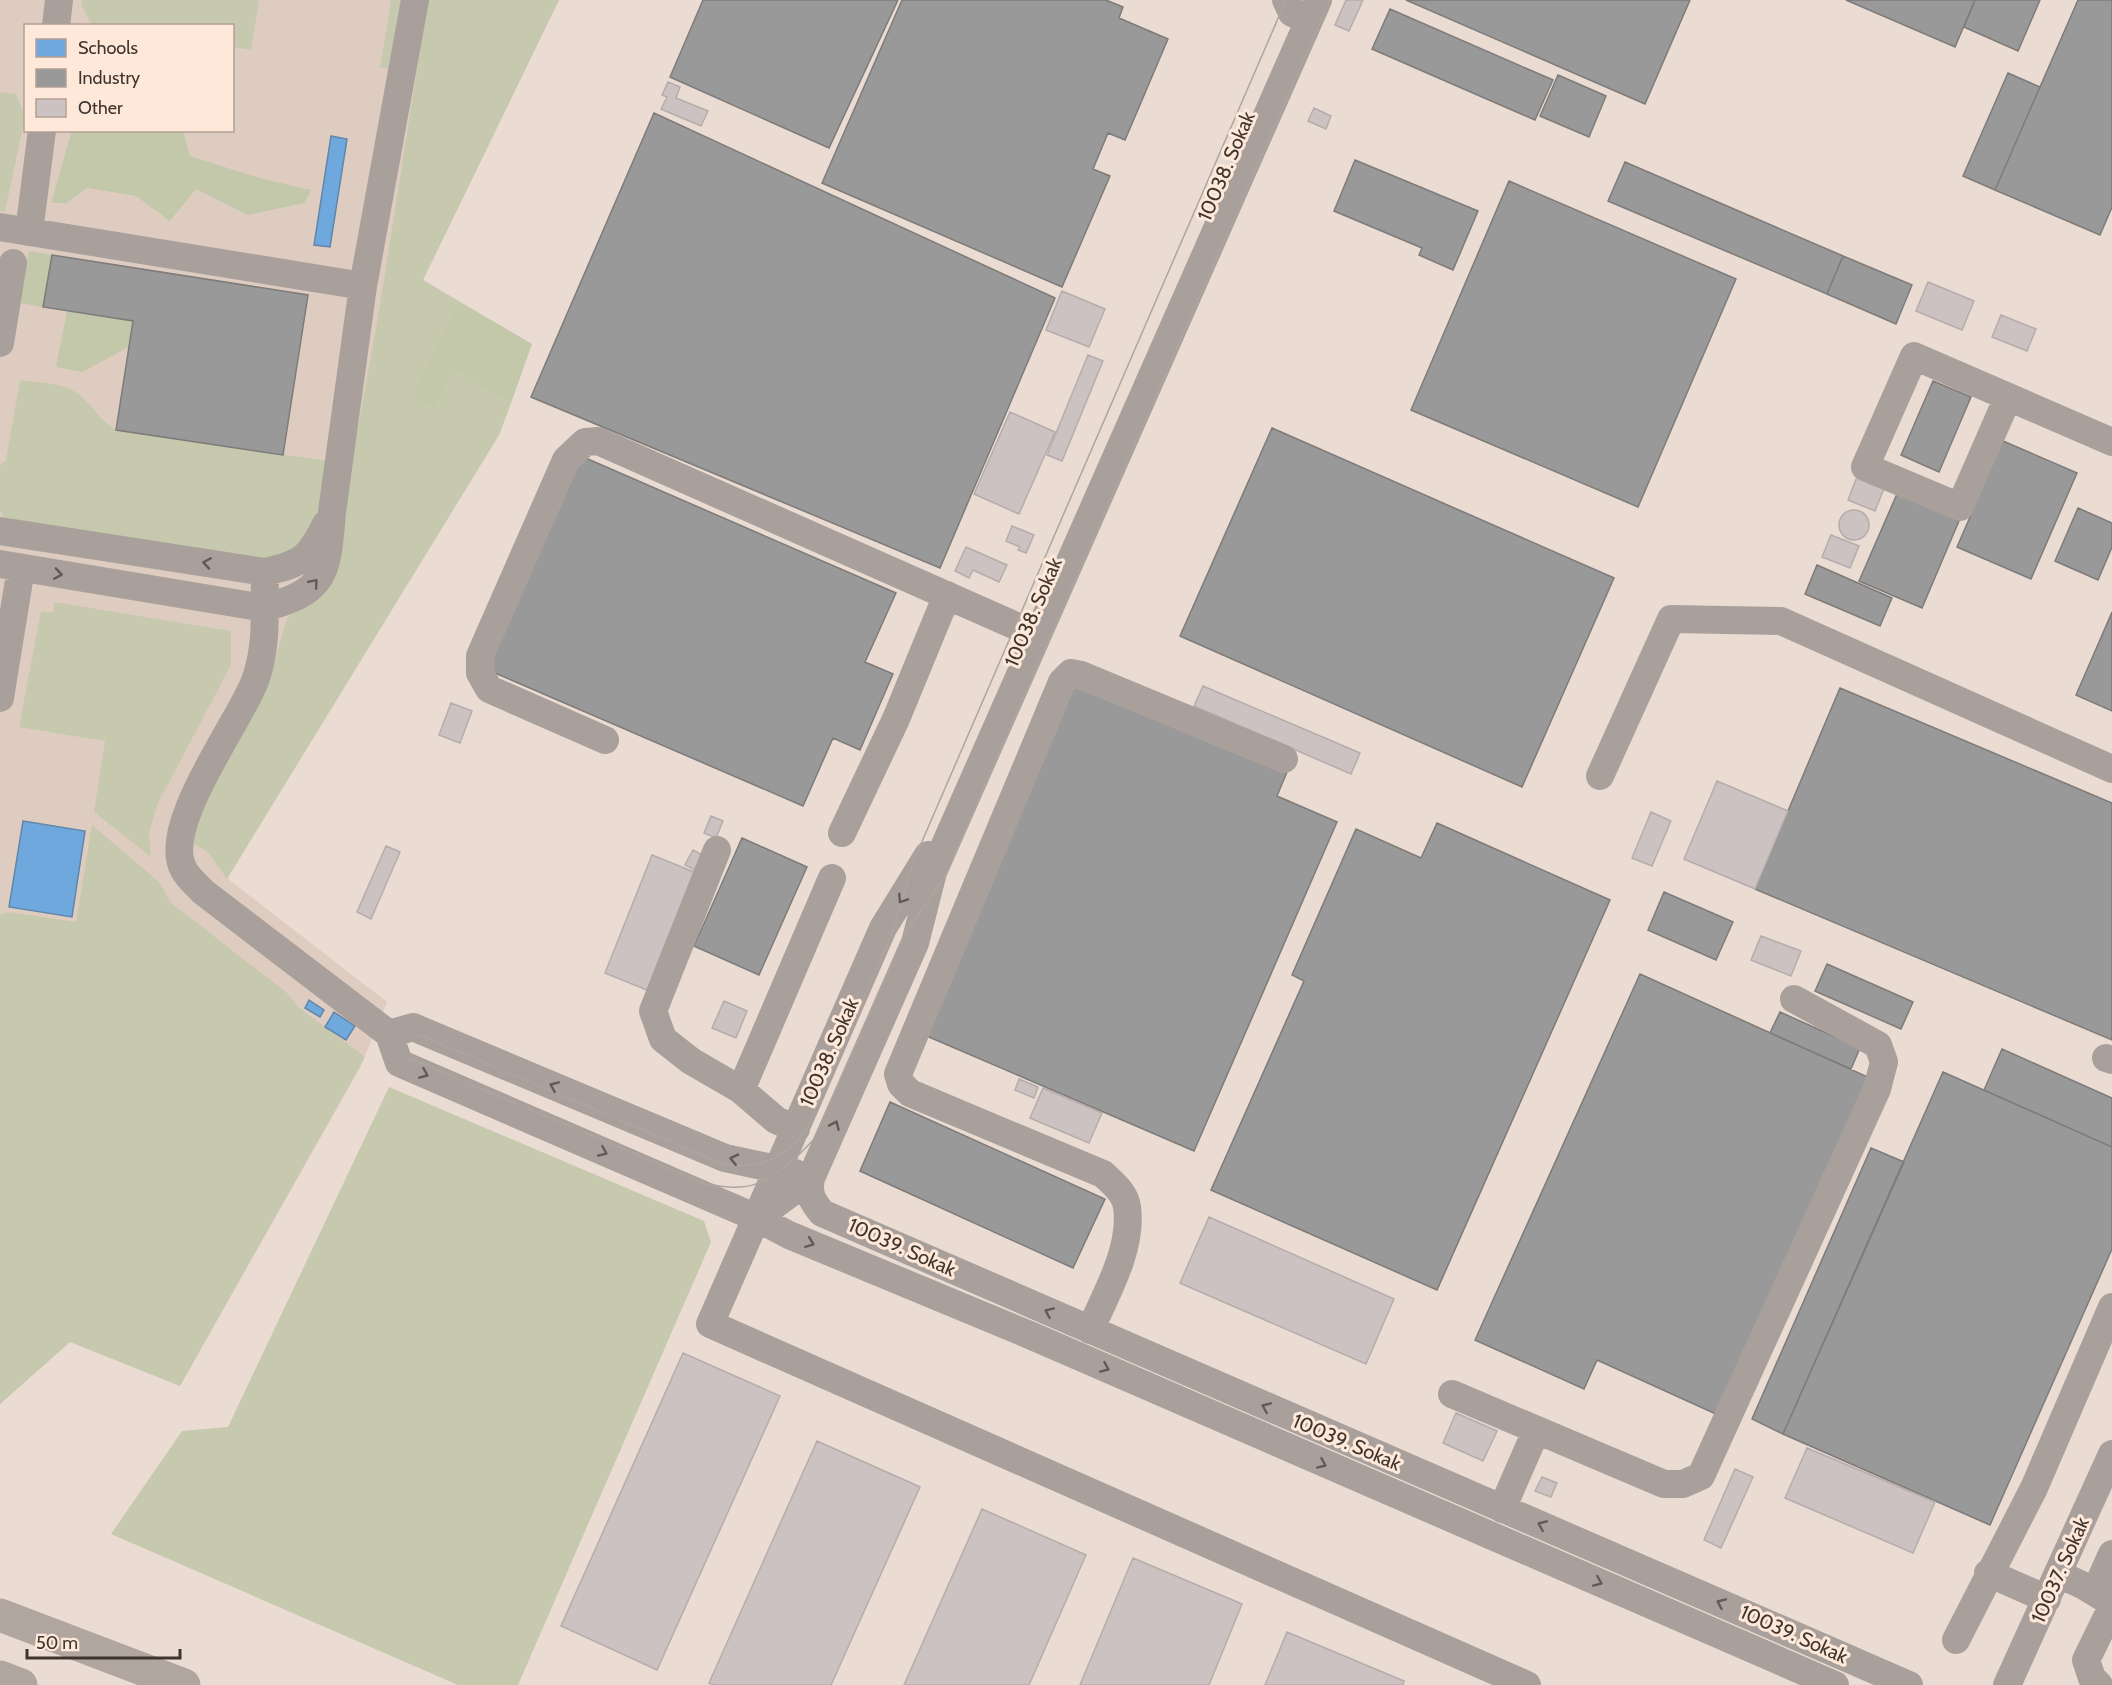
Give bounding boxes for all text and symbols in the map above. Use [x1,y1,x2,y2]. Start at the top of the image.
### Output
legend [24,24,234,132]
text: Schools [78,37,138,59]
text: Industry [78,67,140,89]
text: Other [78,97,123,119]
street label: 10038. Sokak [1192,108,1260,224]
street label: 10038. Sokak [999,554,1067,670]
one-way arrow [203,558,212,570]
one-way arrow [52,567,62,580]
one-way arrow [307,579,318,590]
one-way arrow [899,892,910,903]
street label: 10038. Sokak [794,994,864,1110]
one-way arrow [418,1067,429,1079]
one-way arrow [549,1081,560,1093]
one-way arrow [828,1120,840,1131]
one-way arrow [597,1145,608,1157]
one-way arrow [729,1154,739,1167]
street label: 10039. Sokak [845,1213,959,1281]
one-way arrow [804,1235,815,1248]
one-way arrow [1044,1307,1055,1319]
one-way arrow [1099,1361,1110,1373]
one-way arrow [1262,1402,1273,1414]
street label: 10039. Sokak [1289,1408,1405,1476]
one-way arrow [1316,1456,1327,1468]
street label: 10037. Sokak [2026,1513,2094,1627]
one-way arrow [1537,1521,1548,1533]
one-way arrow [1592,1575,1603,1587]
one-way arrow [1716,1598,1727,1610]
street label: 10039. Sokak [1737,1600,1851,1668]
scale bar [27,1622,180,1660]
text: 50 m [36,1632,78,1654]

